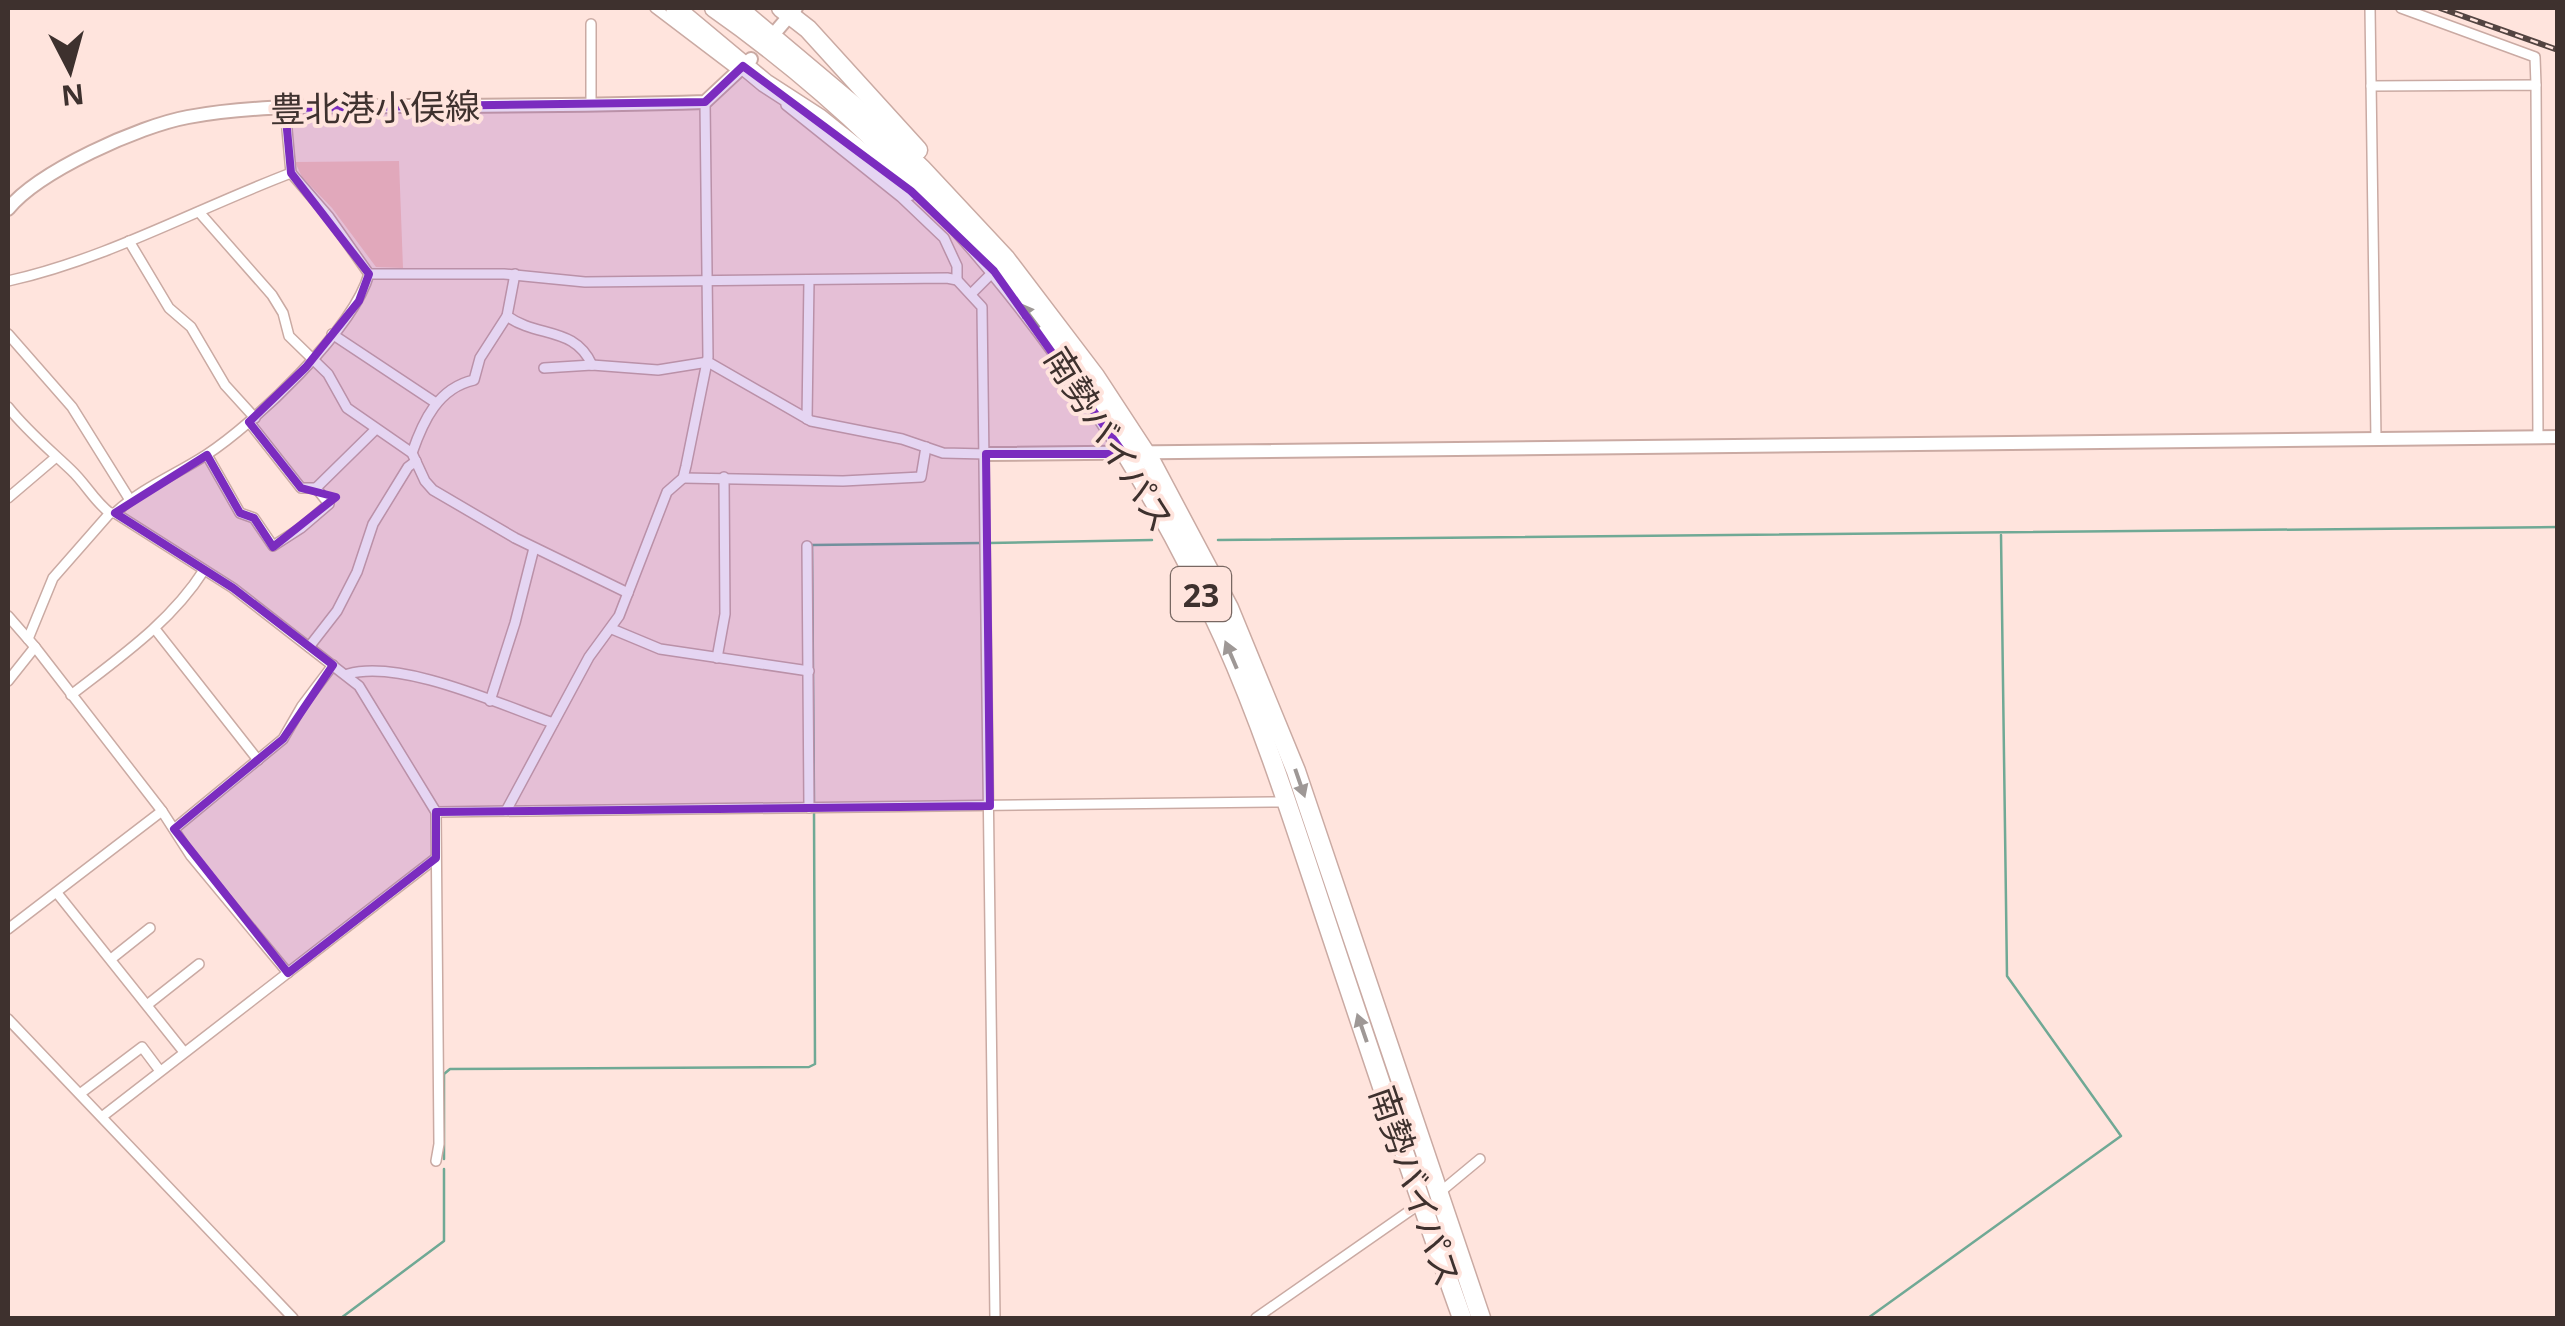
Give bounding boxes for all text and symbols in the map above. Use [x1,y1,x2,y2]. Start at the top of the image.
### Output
north arrow [20,20,120,120]
text: N [59,76,86,116]
street label: 豊北港小俣線 [270,82,480,132]
one-way arrow [1021,303,1041,329]
street label: 南勢バイパス [1035,338,1185,540]
road number: 23 [1171,567,1231,621]
one-way arrow [1223,640,1239,670]
one-way arrow [1293,769,1308,799]
one-way arrow [1354,1012,1369,1042]
street label: 南勢バイパス [1360,1079,1472,1293]

